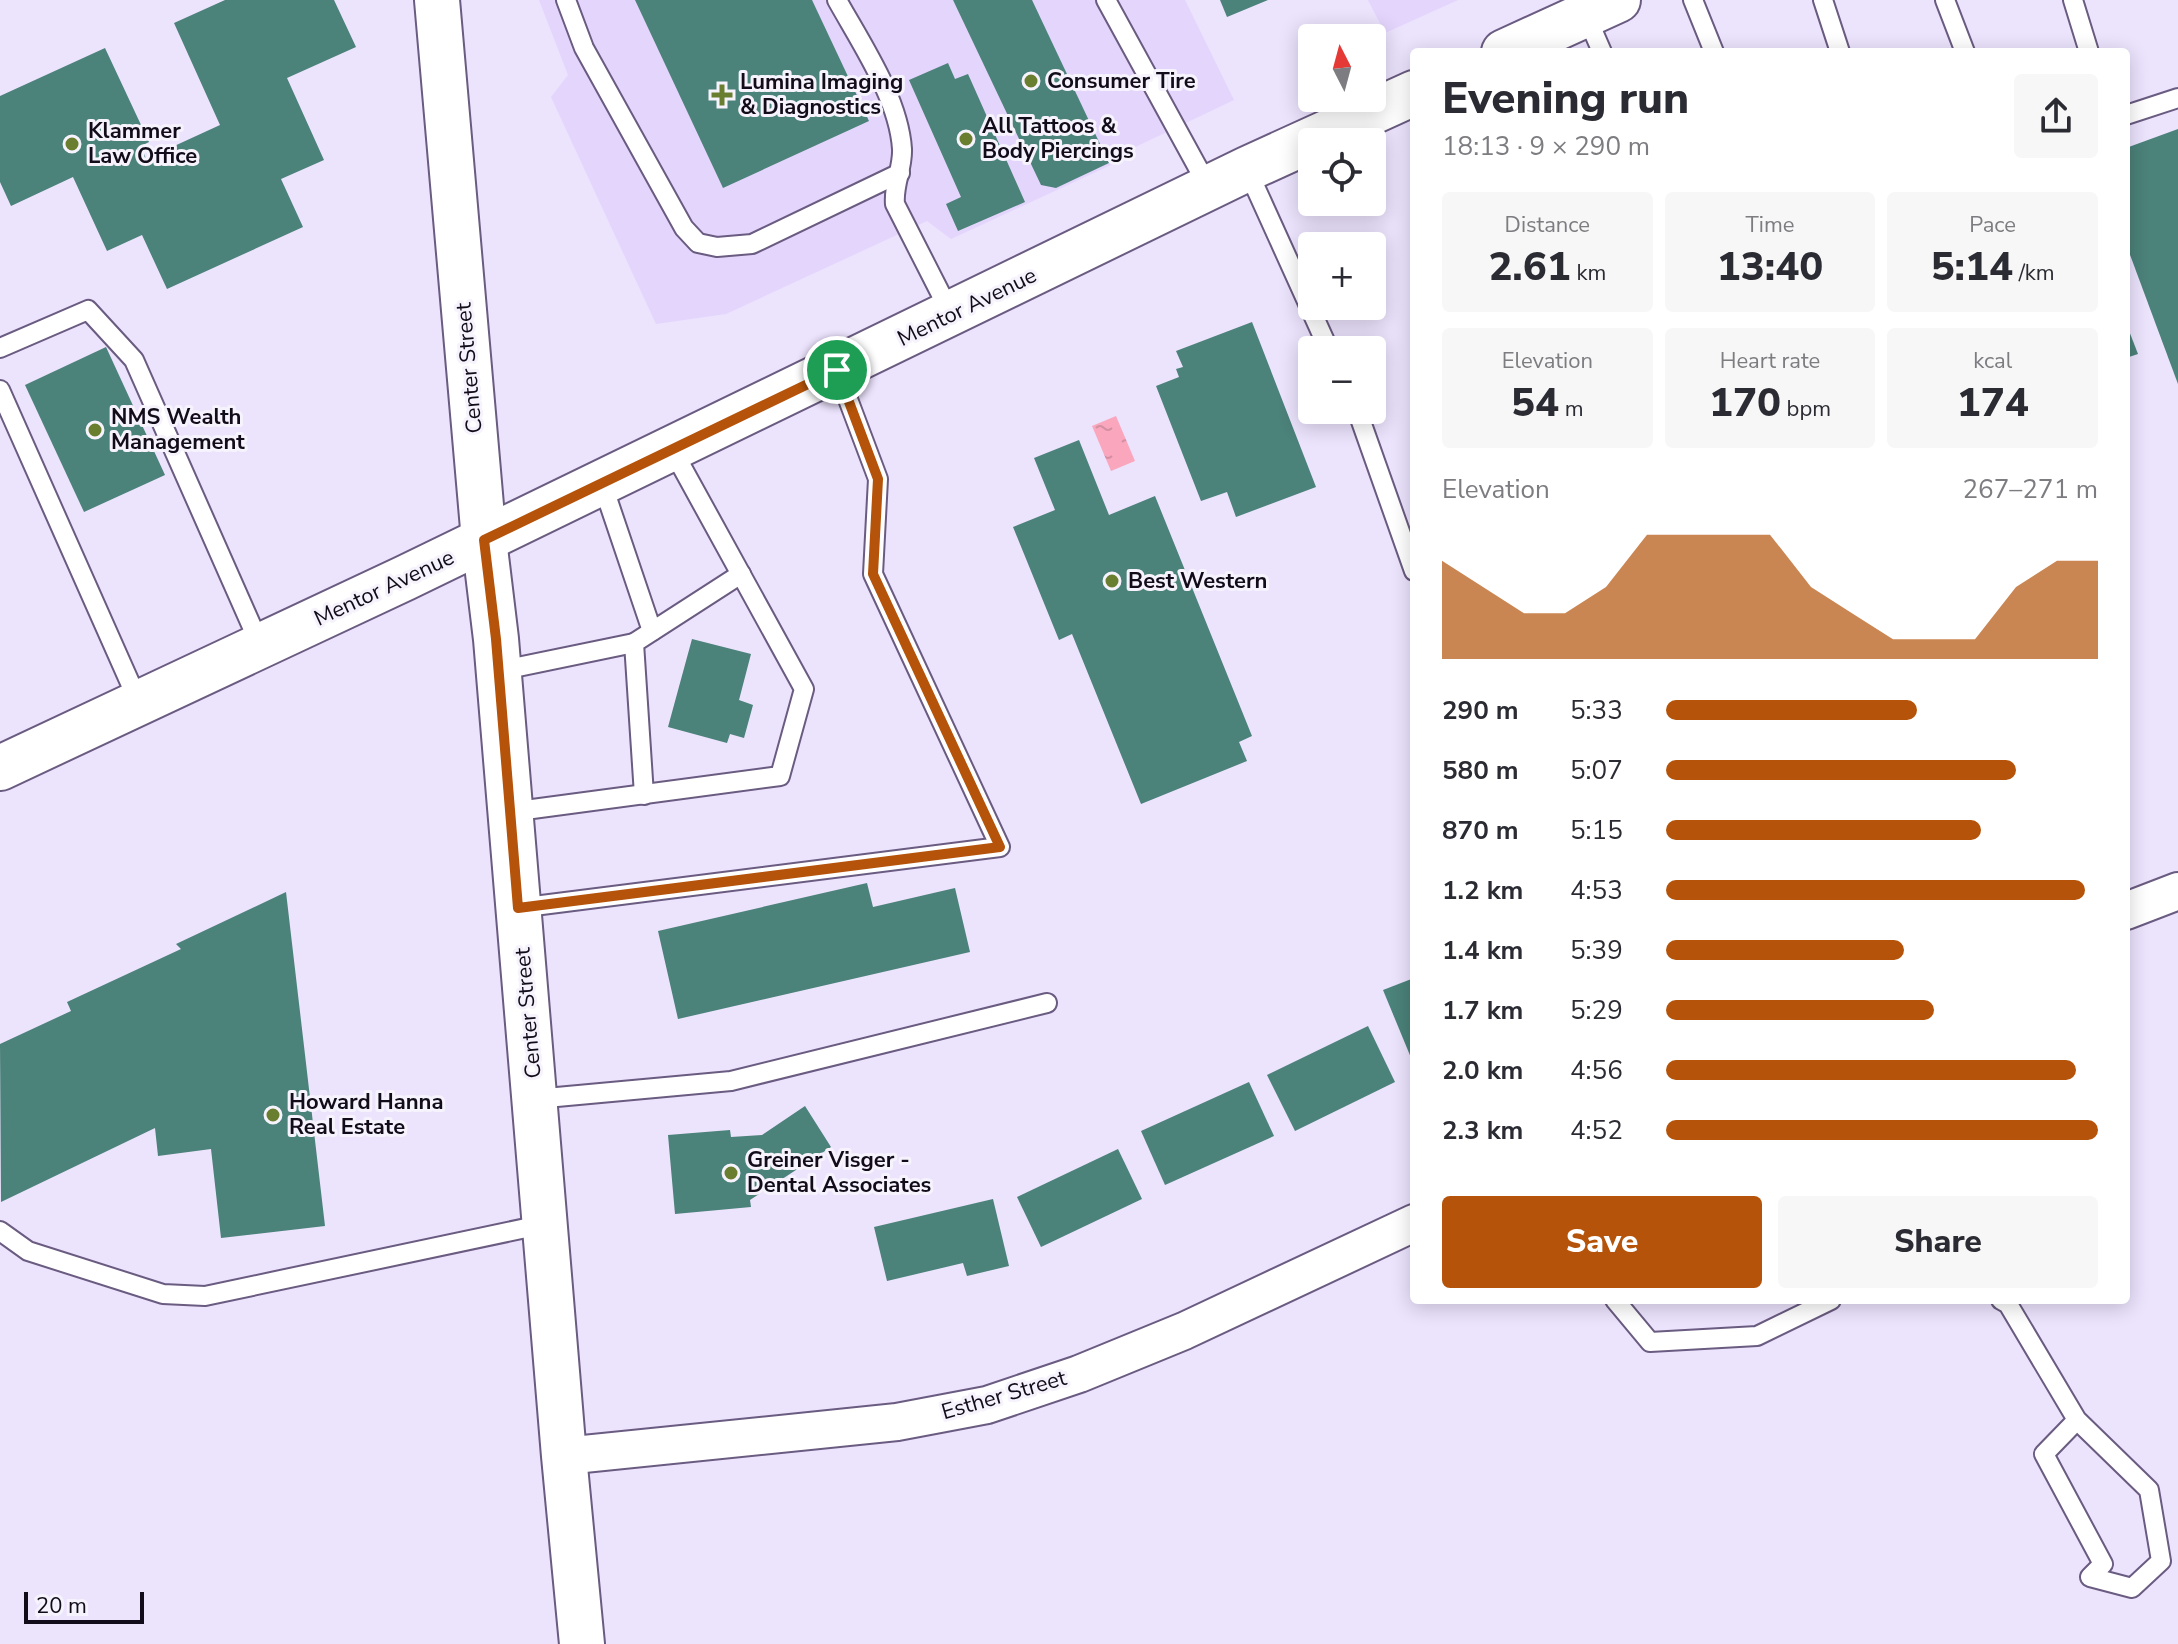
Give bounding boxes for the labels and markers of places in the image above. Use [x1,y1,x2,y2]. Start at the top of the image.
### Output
place label: Consumer Tire [1047,66,1196,96]
place label: Lumina Imaging & Diagnostics [740,67,903,122]
marker: Consumer Tire [1022,72,1040,90]
marker: Lumina Imaging & Diagnostics [711,84,733,106]
place label: All Tattoos & Body Piercings [982,111,1134,166]
place label: Klammer Law Office [88,116,197,171]
marker: All Tattoos & Body Piercings [957,130,975,148]
marker: Klammer Law Office [63,135,81,153]
pin [803,336,871,404]
place label: NMS Wealth Management [111,402,245,457]
marker: NMS Wealth Management [86,421,104,439]
place label: Best Western [1128,566,1267,596]
marker: Best Western [1103,572,1121,590]
place label: Howard Hanna Real Estate [289,1087,443,1142]
marker: Howard Hanna Real Estate [264,1106,282,1124]
place label: Greiner Visger - Dental Associates [747,1145,931,1200]
marker: Greiner Visger - Dental Associates [722,1164,740,1182]

